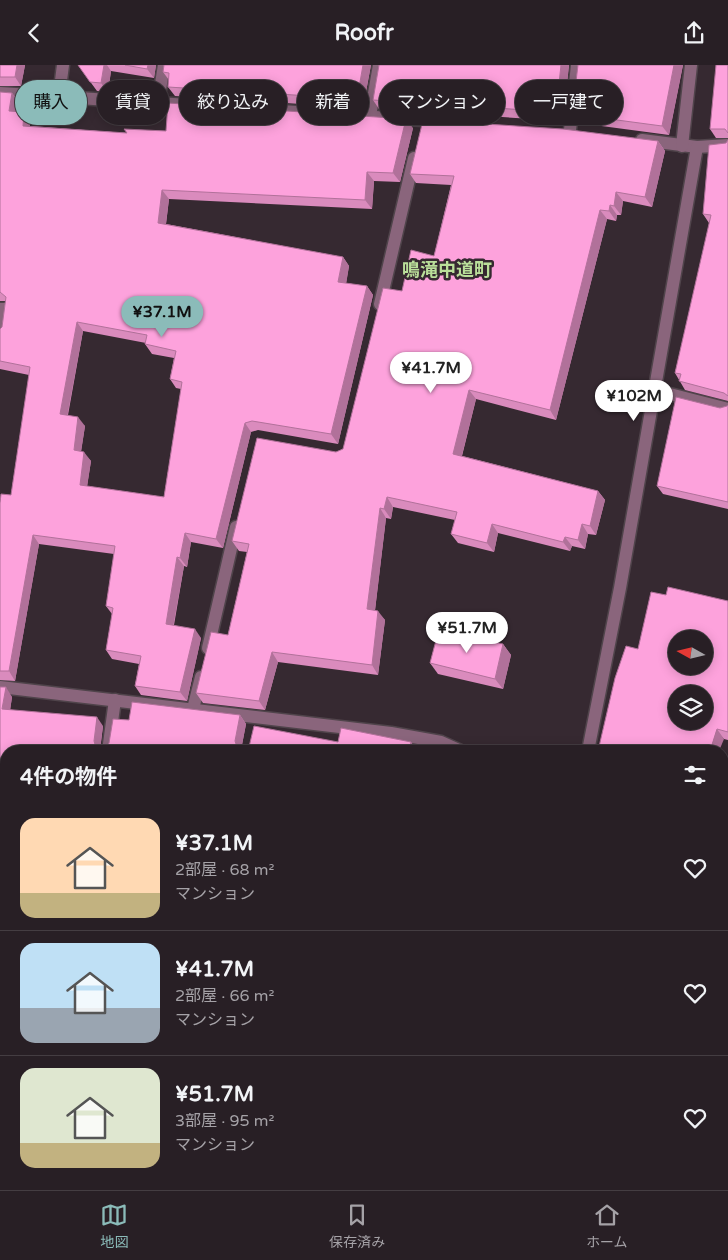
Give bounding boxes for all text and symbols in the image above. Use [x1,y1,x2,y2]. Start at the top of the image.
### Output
icon: back [20,19,48,47]
icon: share [680,19,708,47]
text: Roofr [334,20,394,46]
chip: 購入 [15,80,87,125]
chip: 賃貸 [97,80,169,125]
chip: 絞り込み [179,80,287,125]
chip: 新着 [297,80,369,125]
chip: マンション [379,80,505,125]
chip: 一戸建て [515,80,623,125]
district label: 鳴滝中道町 [402,259,492,281]
pin: ¥37.1M [121,295,203,338]
text: ¥37.1M [132,302,192,322]
pin: ¥41.7M [390,351,472,394]
text: ¥41.7M [401,358,461,378]
pin: ¥102M [599,379,669,422]
text: ¥102M [606,386,662,406]
pin: ¥51.7M [426,611,508,654]
text: ¥51.7M [437,618,497,638]
north arrow [668,630,712,675]
map controls [668,630,713,730]
button: layers [668,685,713,730]
icon: filters [681,761,709,789]
text: 4件の物件 [20,765,117,790]
text: ¥37.1M [175,831,253,856]
icon: home [60,838,120,898]
icon: heart [681,854,709,882]
text: 2部屋 · 68 m² [175,860,274,880]
text: マンション [175,884,255,904]
text: ¥41.7M [175,957,254,982]
icon: home [60,963,120,1023]
icon: heart [681,979,709,1007]
text: 2部屋 · 66 m² [175,986,274,1006]
text: マンション [175,1010,255,1030]
text: ¥51.7M [175,1082,254,1107]
icon: home [60,1088,120,1148]
icon: heart [681,1104,709,1132]
text: 3部屋 · 95 m² [175,1111,274,1131]
text: マンション [175,1135,255,1155]
tab: 地図 [100,1201,128,1251]
tab: 保存済み [329,1201,385,1251]
tab: ホーム [586,1201,628,1251]

